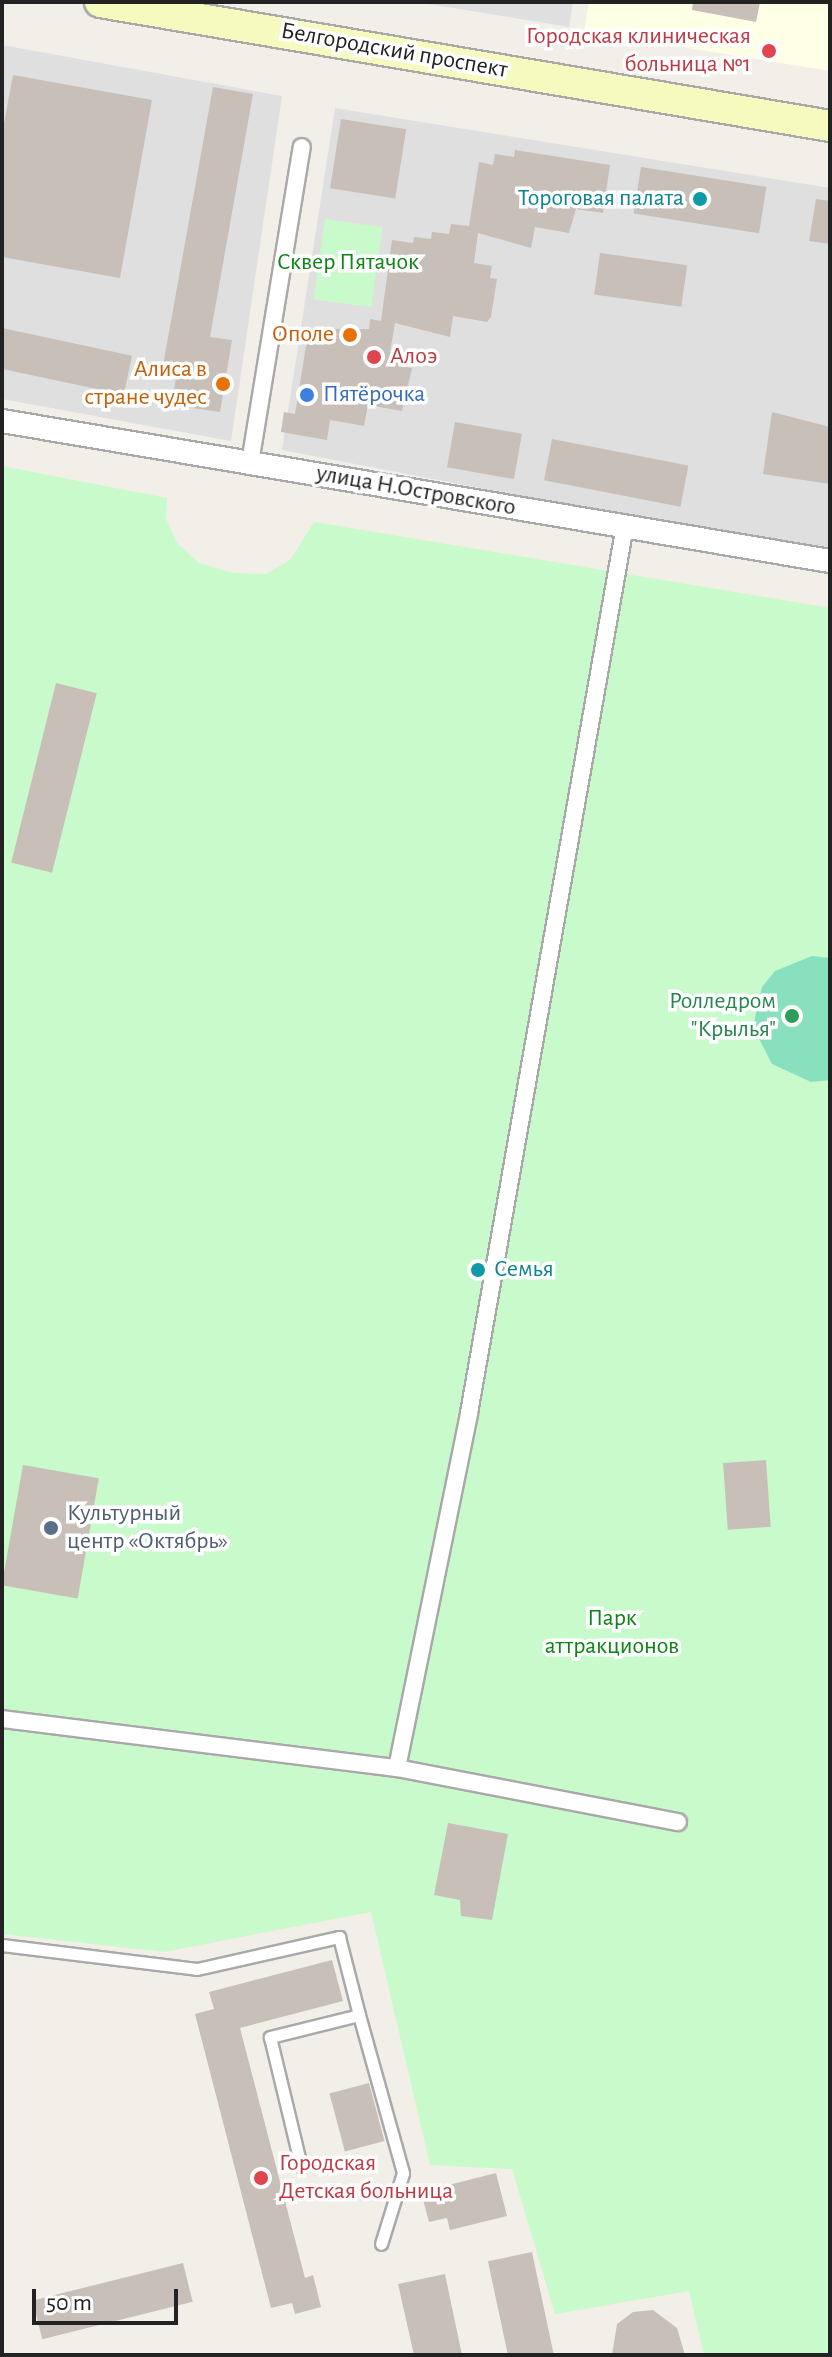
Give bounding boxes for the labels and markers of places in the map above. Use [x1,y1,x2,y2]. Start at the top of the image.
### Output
place label: Городская клиническая больница №1 [526,23,751,79]
marker: Городская клиническая больница №1 [758,40,780,62]
place label: Тороговая палата [518,185,684,213]
marker: Тороговая палата [691,190,709,208]
place label: Ополе [272,321,334,349]
marker: Ополе [341,326,359,344]
place label: Алоэ [390,343,437,371]
marker: Алоэ [365,348,383,366]
place label: Алиса в стране чудес [85,356,207,412]
marker: Алиса в стране чудес [214,375,232,393]
place label: Пятёрочка [323,381,425,409]
marker: Пятёрочка [298,386,316,404]
place label: Ролледром "Крылья" [669,988,776,1044]
marker: Ролледром "Крылья" [783,1007,801,1025]
place label: Семья [494,1256,554,1284]
marker: Семья [469,1261,487,1279]
place label: Культурный центр «Октябрь» [67,1500,228,1556]
marker: Культурный центр «Октябрь» [42,1519,60,1537]
place label: Городская Детская больница [279,2150,453,2206]
marker: Городская Детская больница [250,2167,272,2189]

